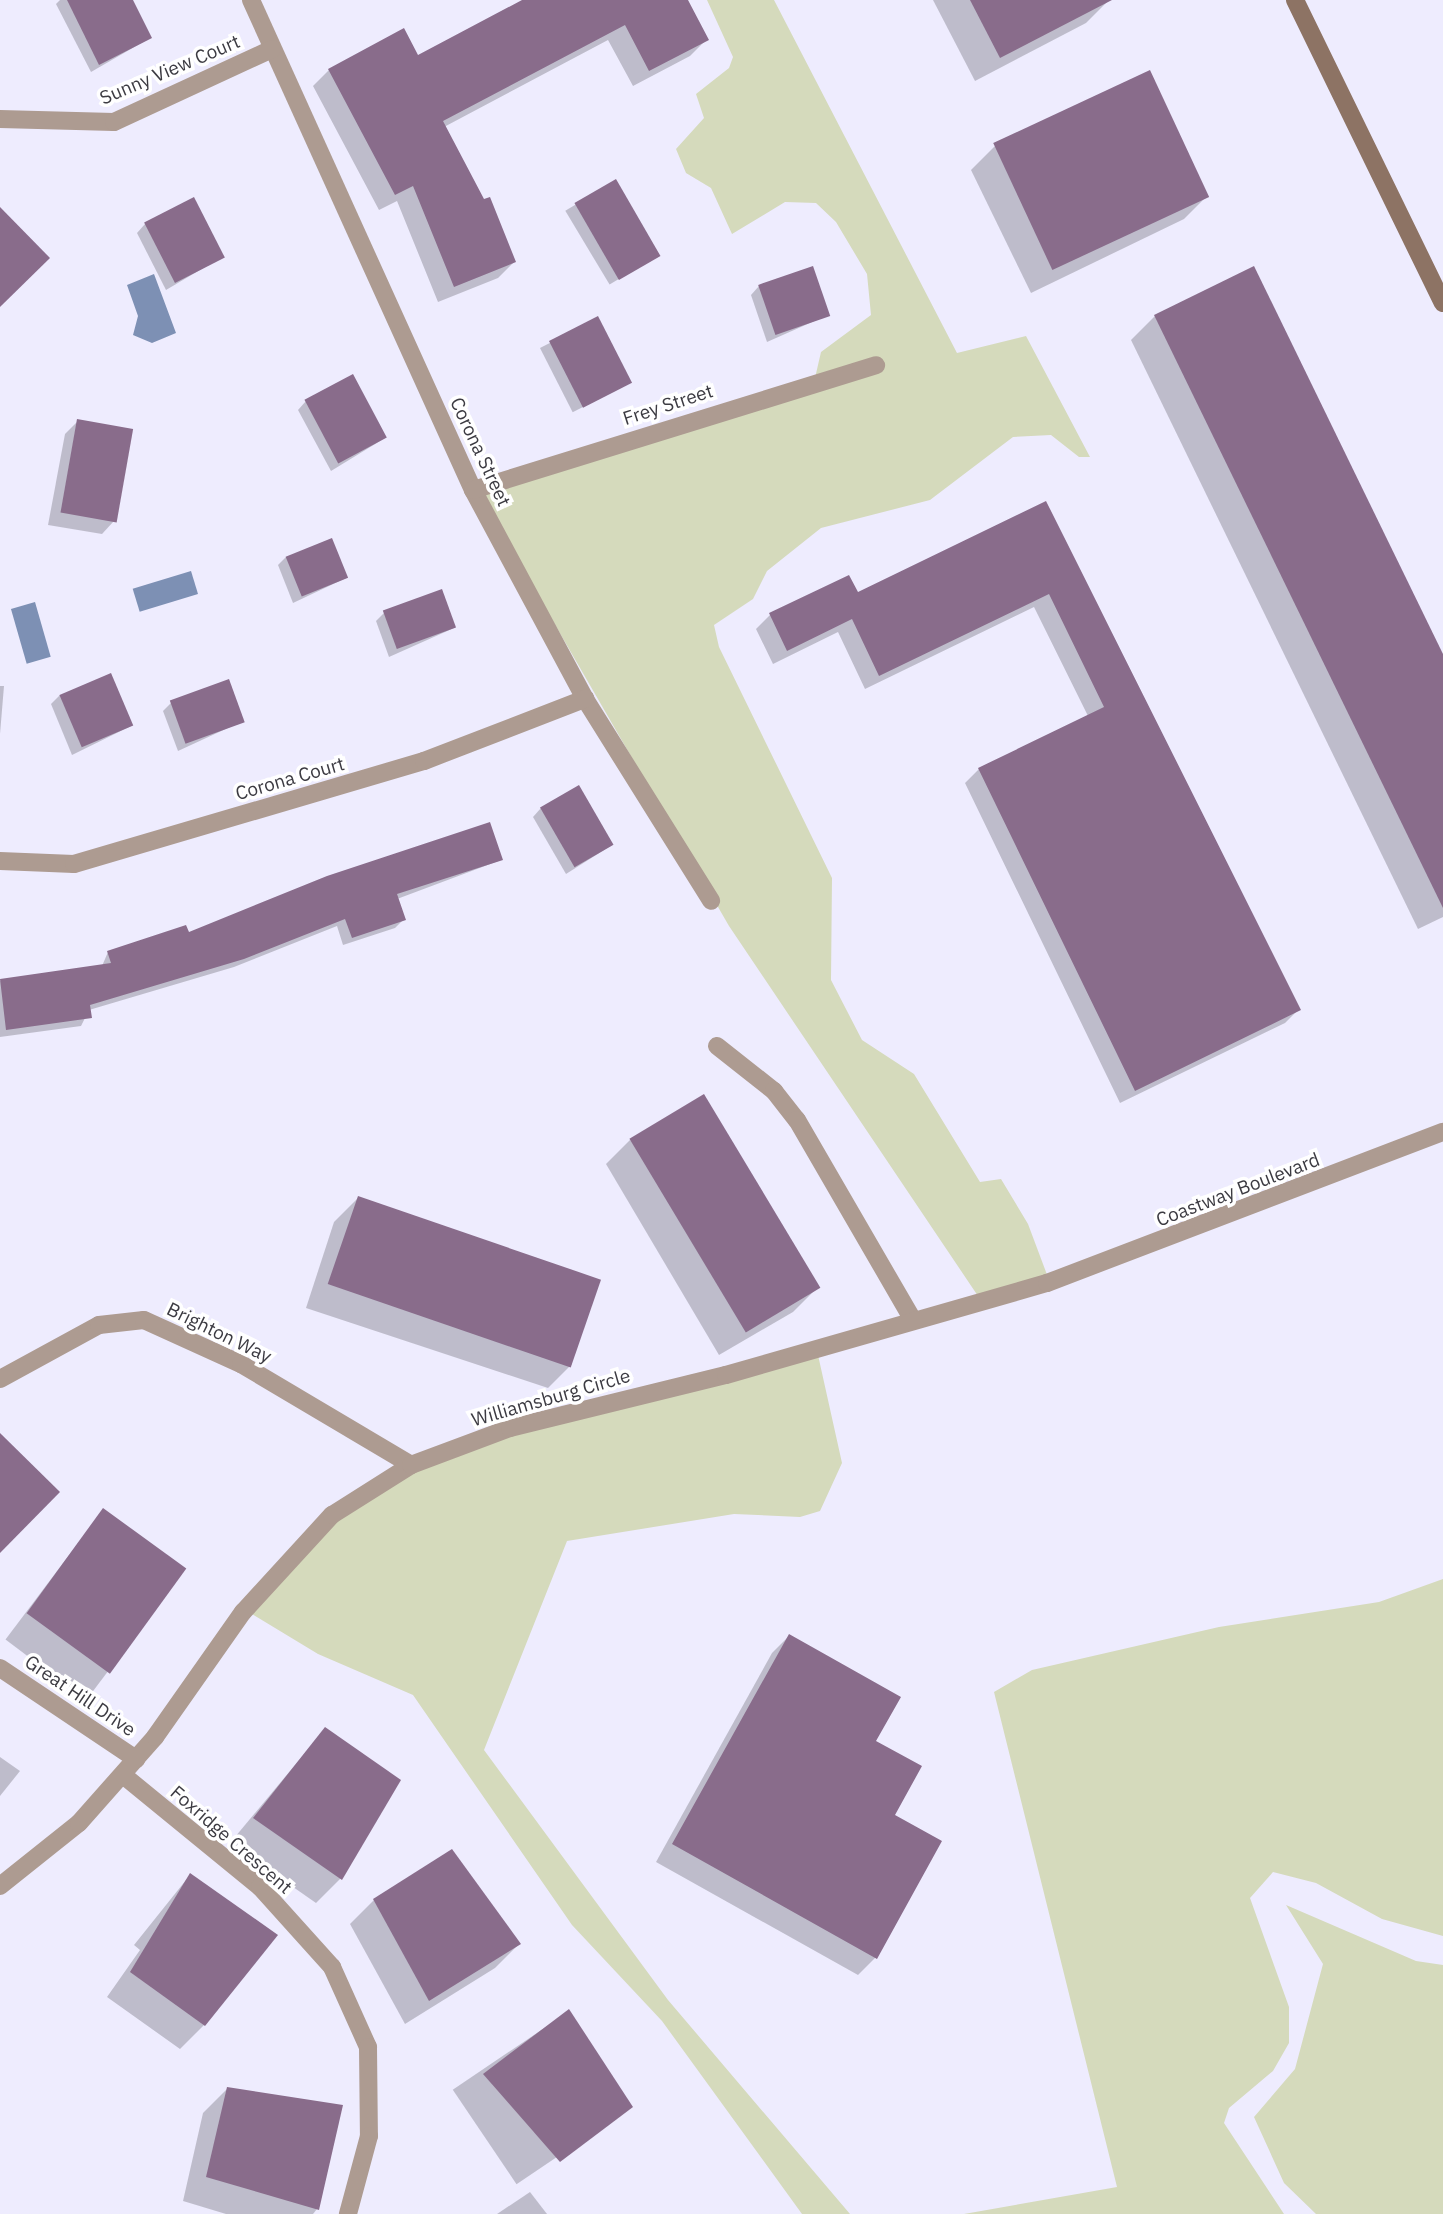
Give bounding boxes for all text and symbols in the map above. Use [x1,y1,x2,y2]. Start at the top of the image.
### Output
street label: Sunny View Court [97,30,243,110]
street label: Frey Street [620,380,716,430]
street label: Corona Street [445,394,515,510]
street label: Corona Court [233,753,347,805]
street label: Coastway Boulevard [1153,1148,1323,1232]
street label: Brighton Way [163,1298,275,1368]
street label: Williamsburg Circle [469,1364,633,1432]
street label: Great Hill Drive [20,1651,140,1741]
street label: Foxridge Crescent [166,1781,296,1899]

